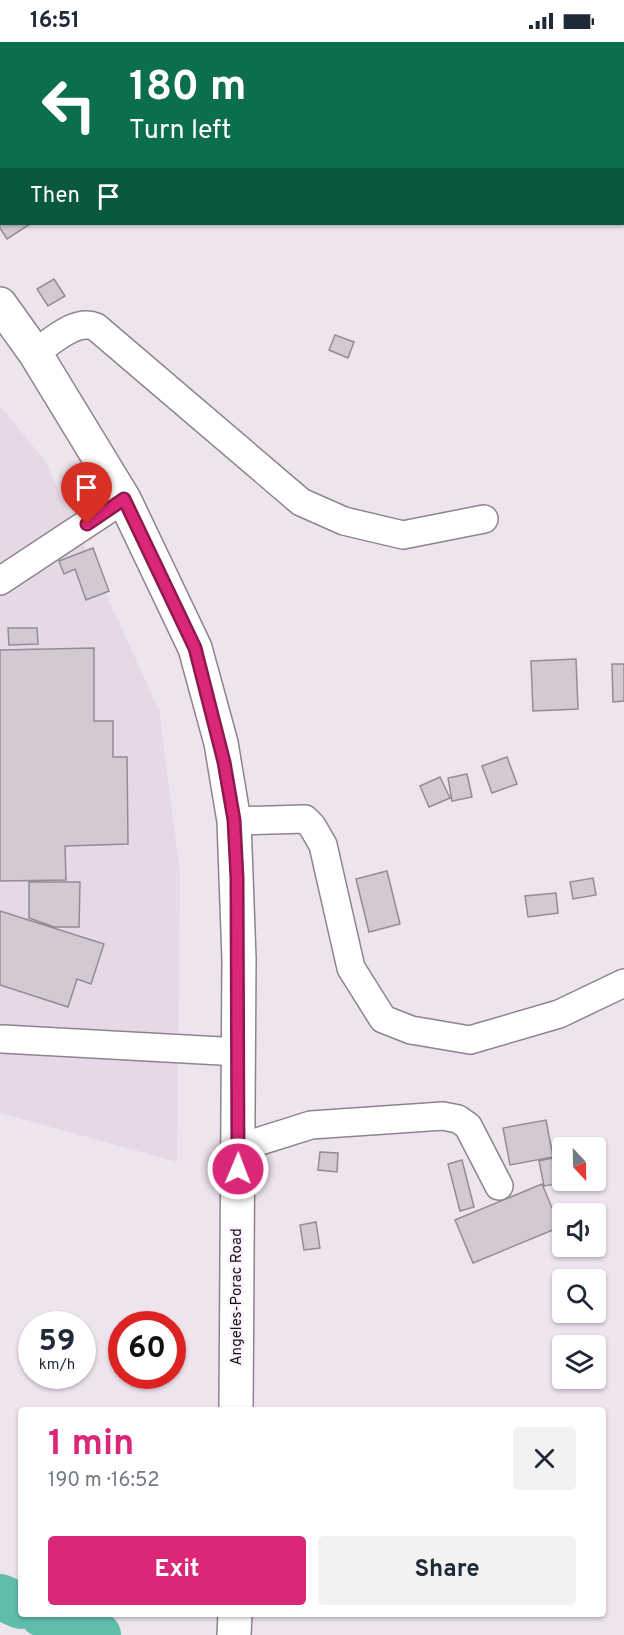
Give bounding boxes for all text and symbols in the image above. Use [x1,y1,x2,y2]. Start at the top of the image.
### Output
text: 16:51 [30,8,80,35]
text: 180 m [129,62,246,115]
icon: left [30,66,108,144]
text: Turn left [129,114,231,148]
icon: arrive [92,180,125,213]
text: Then [30,183,80,210]
pin [61,462,112,524]
icon: arrive [70,471,103,504]
position arrow [206,1137,270,1201]
north arrow [552,1137,606,1191]
map controls [552,1137,606,1389]
button: sound [552,1203,606,1257]
street label: Angeles-Porac Road [228,1228,247,1366]
button: search [552,1269,606,1323]
speed limit sign: 60 [108,1311,186,1389]
text: 59 [39,1324,75,1361]
button: layers [552,1335,606,1389]
text: km/h [39,1356,75,1375]
text: 1 min [48,1422,134,1468]
button: close [513,1427,576,1490]
text: 190 m · 16:52 [48,1468,160,1494]
button: Exit [48,1536,306,1605]
button: Share [318,1536,576,1605]

